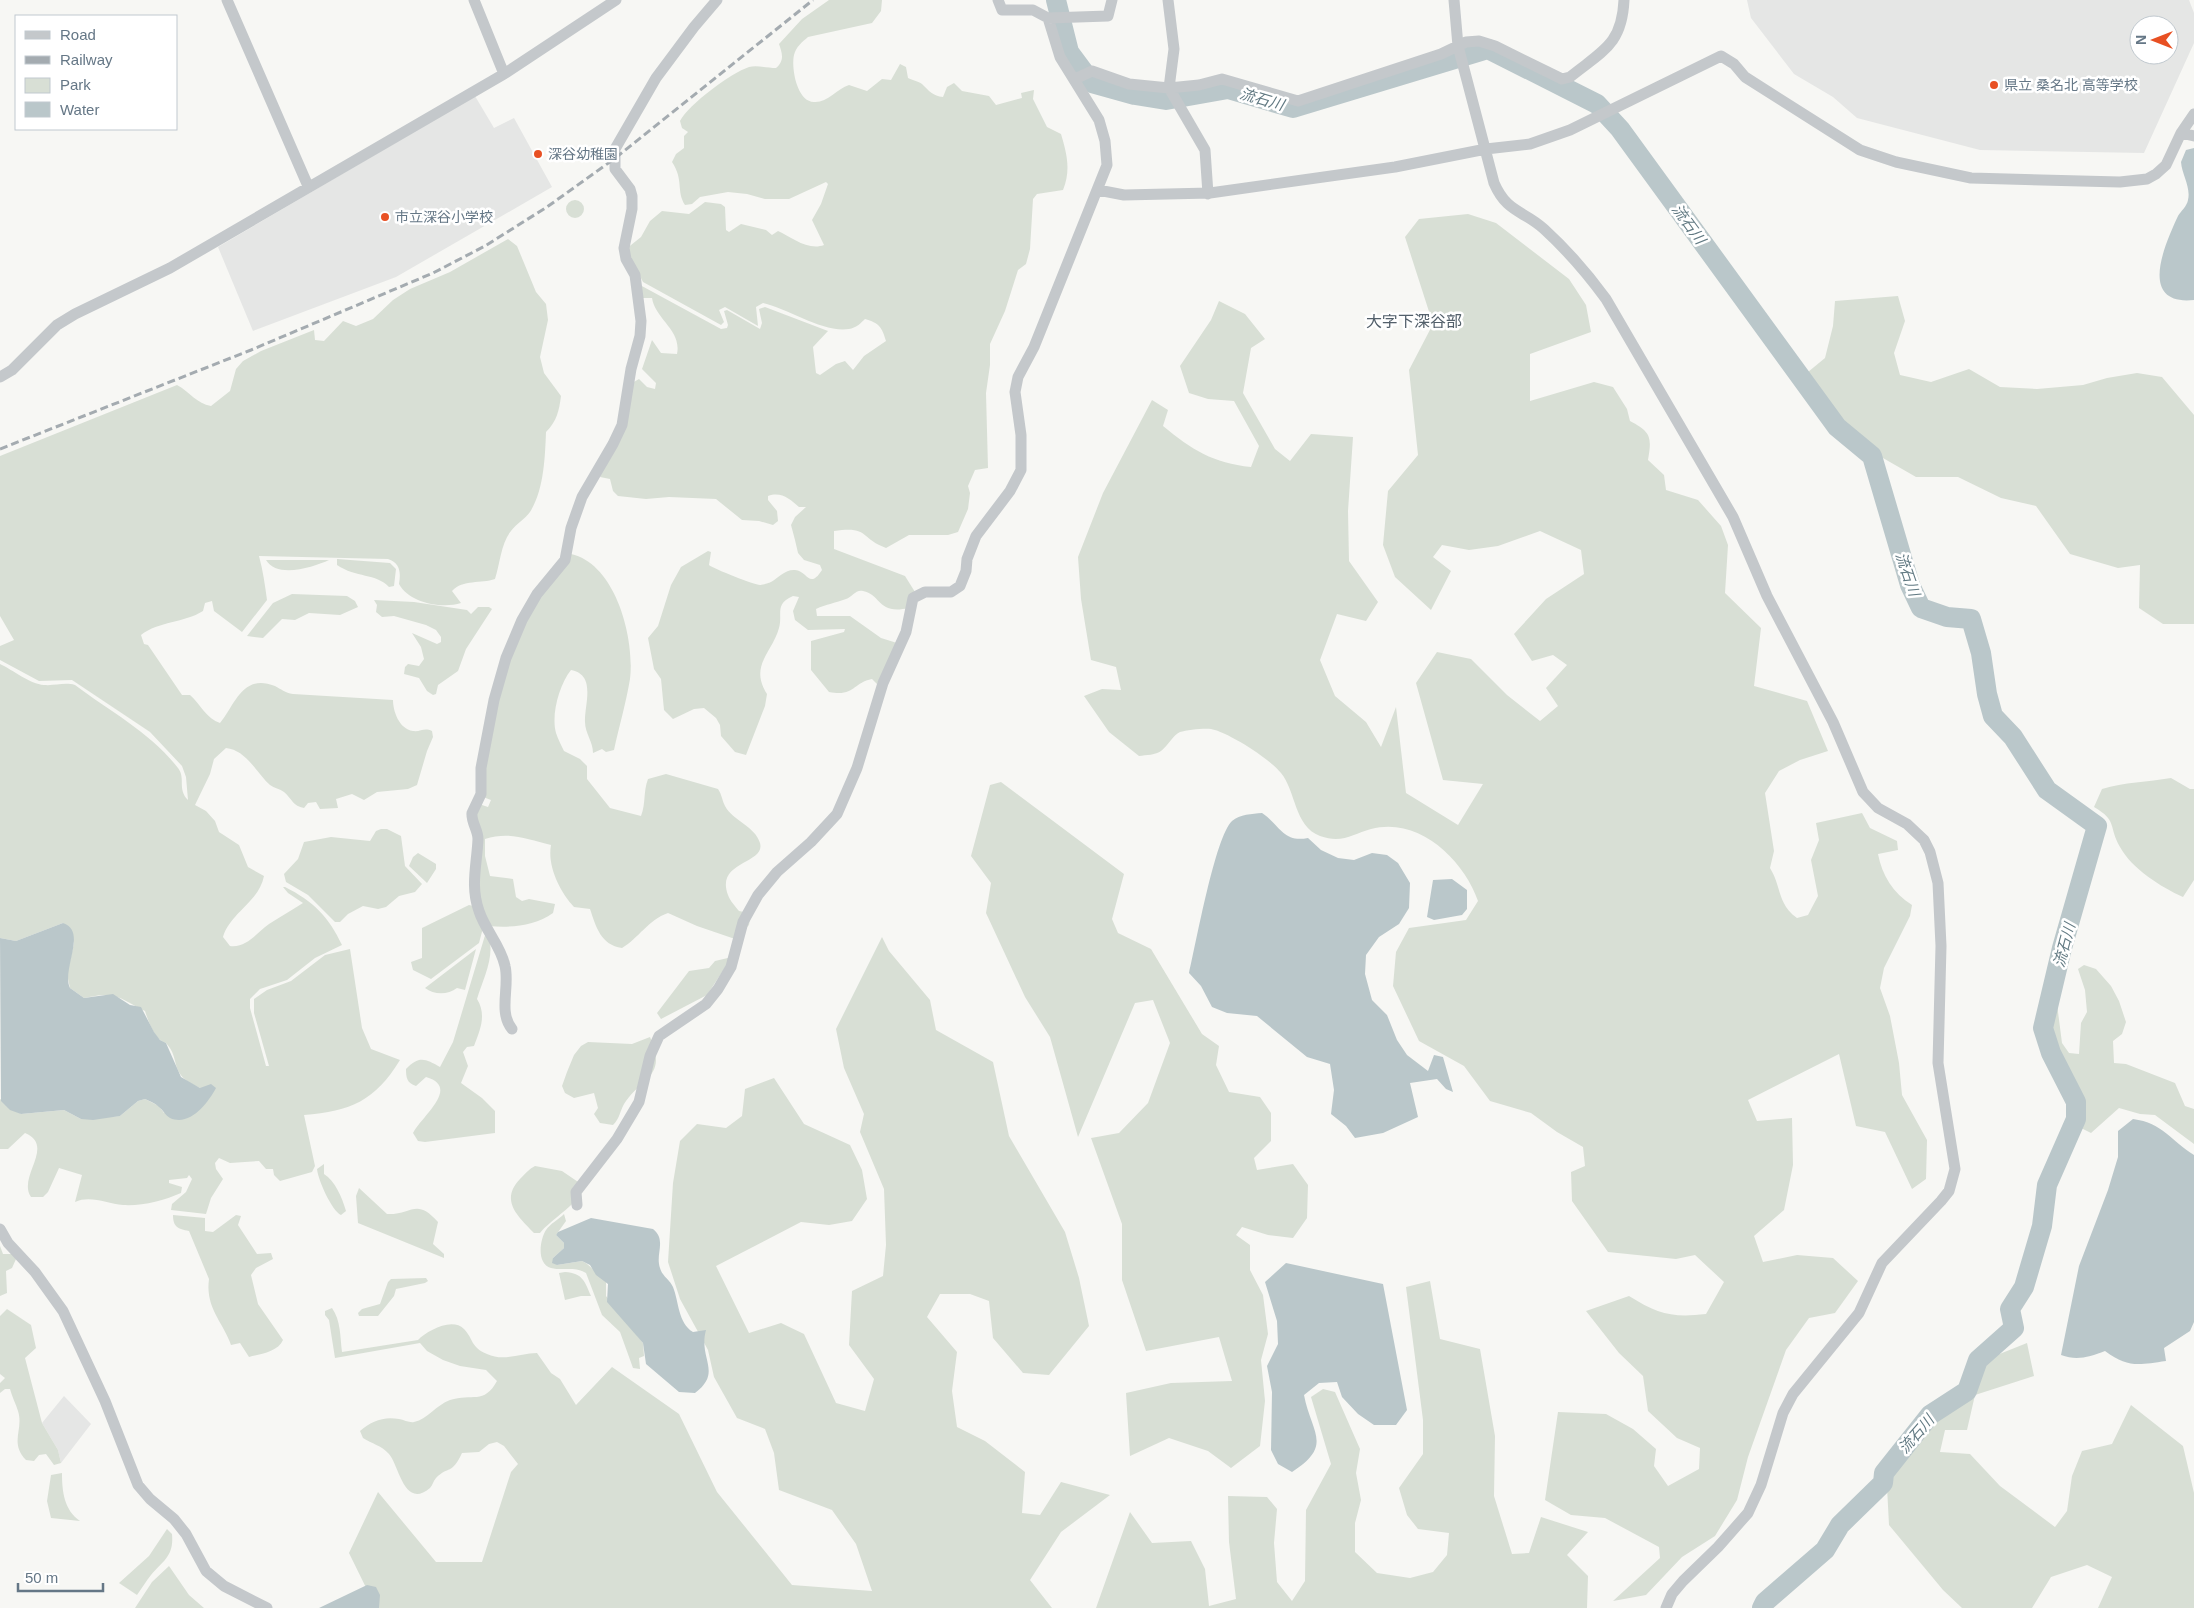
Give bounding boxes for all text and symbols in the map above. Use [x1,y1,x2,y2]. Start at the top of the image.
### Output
legend [15,15,178,130]
north arrow [2129,15,2179,65]
text: Road [60,26,96,43]
text: N [2133,35,2149,45]
text: Railway [60,51,113,68]
text: Park [60,76,91,93]
place label: 県立 桑名北 高等学校 [2004,77,2138,93]
marker: 県立 桑名北 高等学校 [1988,79,2000,91]
water label: 流石川 [1238,85,1288,114]
text: Water [60,101,99,118]
place label: 深谷幼稚園 [548,146,618,162]
marker: 深谷幼稚園 [532,148,544,160]
water label: 流石川 [1669,201,1710,249]
place label: 市立深谷小学校 [395,209,493,225]
marker: 市立深谷小学校 [379,211,391,223]
district label: 大字下深谷部 [1366,313,1462,330]
water label: 流石川 [1893,550,1924,600]
water label: 流石川 [2050,919,2079,969]
water label: 流石川 [1895,1410,1938,1457]
scale bar [18,1560,102,1592]
text: 50 m [25,1569,58,1586]

